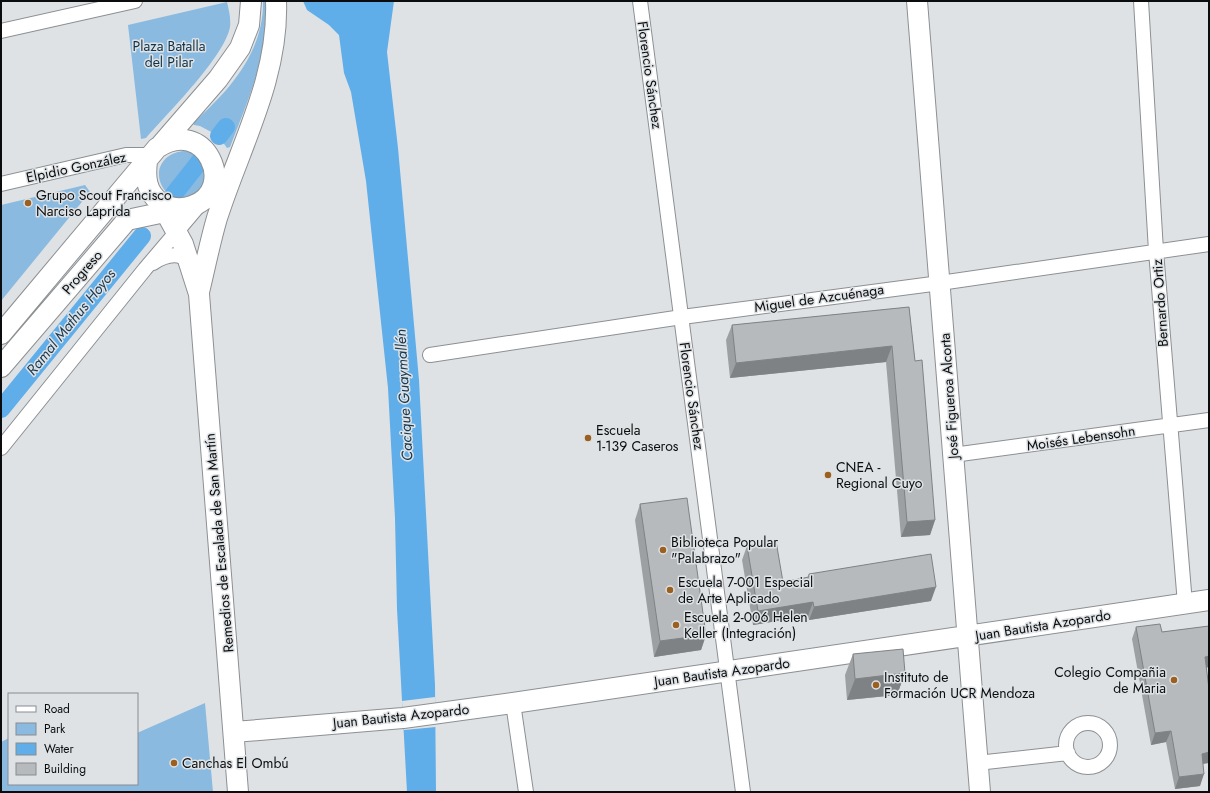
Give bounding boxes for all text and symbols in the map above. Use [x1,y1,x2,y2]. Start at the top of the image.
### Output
street label: Florencio Sánchez [633,20,668,131]
park label: Plaza Batalla del Pilar [133,36,205,72]
street label: Elpidio González [24,147,128,187]
place label: Grupo Scout Francisco Narciso Laprida [36,185,172,221]
marker: Grupo Scout Francisco Narciso Laprida [23,198,33,208]
street label: Progreso [57,245,107,298]
street label: Bernardo Ortiz [1147,258,1173,348]
water label: Ramal Mathus Hoyos [21,264,121,380]
street label: Miguel de Azcuénaga [753,279,885,317]
water label: Cacique Guaymallén [390,329,418,461]
street label: José Figueroa Alcorta [935,332,964,462]
street label: Florencio Sánchez [675,341,710,452]
place label: Escuela 1-139 Caseros [596,420,679,456]
street label: Moisés Lebensohn [1025,420,1137,456]
street label: Remedios de Escalada de San Martín [199,433,239,653]
marker: Escuela 1-139 Caseros [583,433,593,443]
place label: CNEA - Regional Cuyo [836,457,923,493]
marker: CNEA - Regional Cuyo [823,470,833,480]
place label: Biblioteca Popular "Palabrazo" [671,532,778,568]
marker: Biblioteca Popular "Palabrazo" [658,545,668,555]
place label: Escuela 7-001 Especial de Arte Aplicado [678,572,813,608]
marker: Escuela 7-001 Especial de Arte Aplicado [665,585,675,595]
street label: Juan Bautista Azopardo [972,604,1112,646]
place label: Escuela 2-006 Helen Keller (Integración) [684,607,808,643]
marker: Escuela 2-006 Helen Keller (Integración) [671,620,681,630]
street label: Juan Bautista Azopardo [651,653,791,692]
place label: Colegio Compañia de Maria [1054,662,1166,698]
place label: Instituto de Formación UCR Mendoza [884,667,1035,703]
marker: Colegio Compañia de Maria [1169,675,1179,685]
marker: Instituto de Formación UCR Mendoza [871,680,881,690]
legend [8,693,138,785]
street label: Juan Bautista Azopardo [330,699,470,733]
text: Road [44,700,70,718]
text: Park [44,720,66,738]
text: Water [44,740,75,758]
place label: Canchas El Ombú [182,753,289,773]
marker: Canchas El Ombú [169,758,179,768]
text: Building [44,760,86,778]

